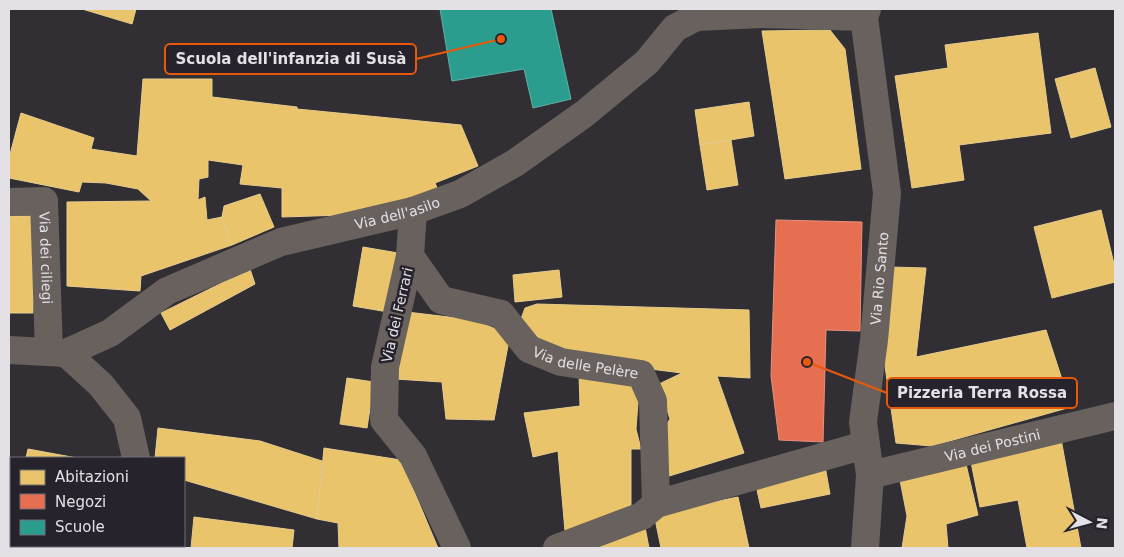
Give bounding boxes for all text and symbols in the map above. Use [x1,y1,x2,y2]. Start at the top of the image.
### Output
callout: Scuola dell'infanzia di Susà [165,44,416,74]
text: Scuola dell'infanzia di Susà [176,50,406,68]
street label: Via dell'asilo [353,194,442,232]
street label: Via dei ciliegi [36,211,55,305]
street label: Via Rio Santo [867,231,892,326]
street label: Via dei Ferrari [378,266,416,364]
street label: Via delle Pelère [530,343,639,381]
callout: Pizzeria Terra Rossa [887,378,1077,408]
text: Pizzeria Terra Rossa [897,384,1067,402]
street label: Via dei Postini [943,426,1042,465]
legend [10,457,185,547]
text: Abitazioni [55,468,129,486]
text: Negozi [55,493,106,511]
north arrow [1064,497,1114,547]
text: N [1093,517,1110,530]
text: Scuole [55,518,105,536]

